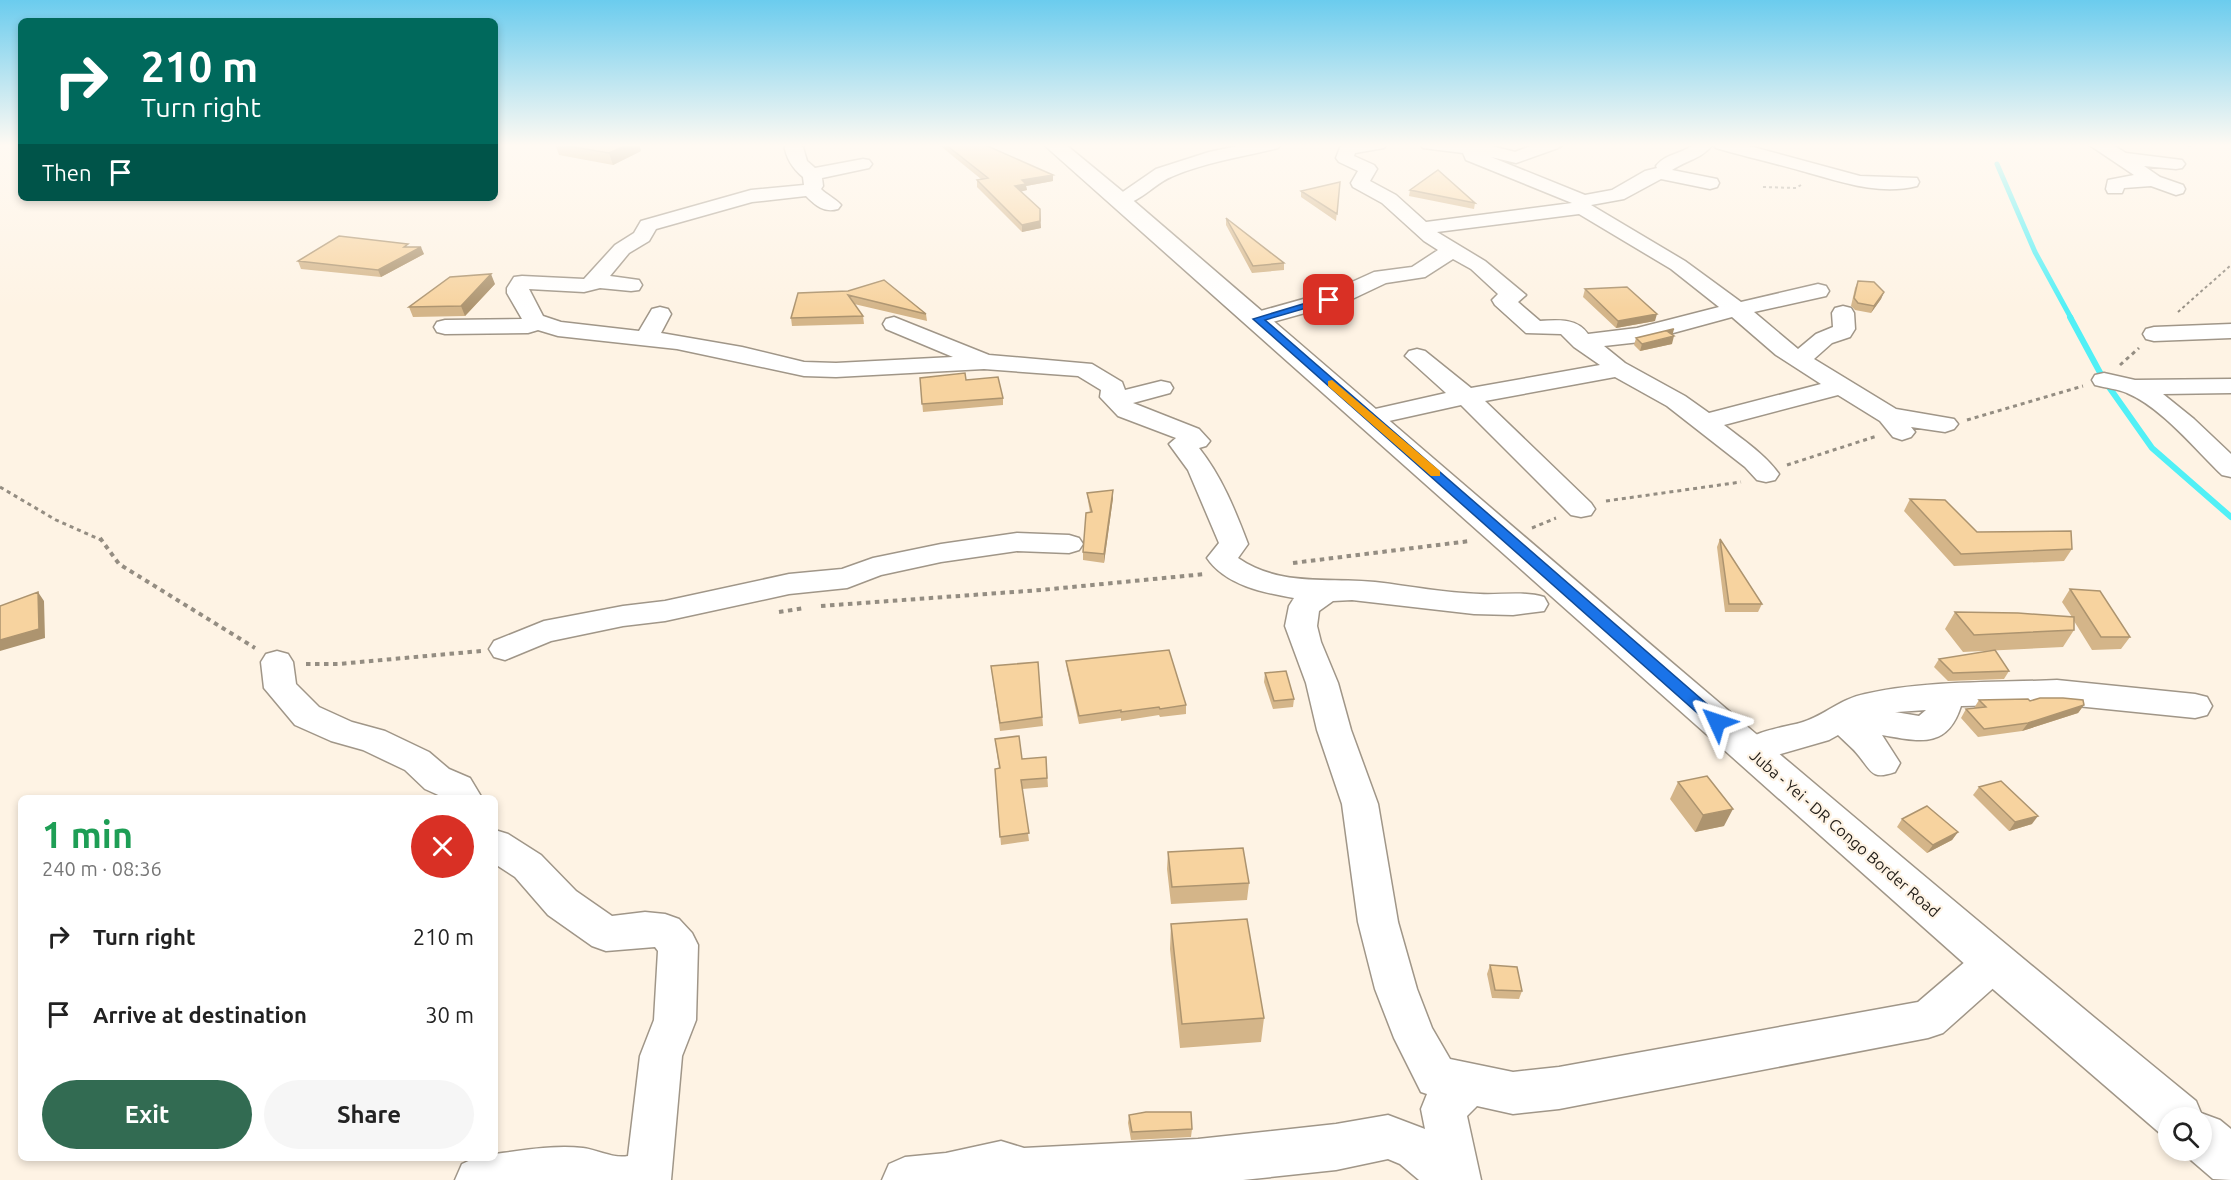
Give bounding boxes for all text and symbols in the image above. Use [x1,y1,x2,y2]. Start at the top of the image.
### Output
icon: right [42,42,120,120]
text: 210 m [141,43,258,90]
text: Turn right [141,92,261,122]
icon: arrive [104,156,137,189]
text: Then [42,160,92,185]
pin [1303,274,1354,325]
icon: arrive [1312,283,1345,316]
position arrow [1685,690,1749,754]
street label: Juba - Yei - DR Congo Border Road [1746,746,1944,920]
text: 1 min [42,814,133,855]
button: close [411,815,474,878]
text: 240 m · 08:36 [42,857,162,880]
icon: right [42,920,75,953]
text: Turn right [93,924,195,949]
text: 210 m [413,924,474,949]
icon: arrive [42,998,75,1031]
text: Arrive at destination [93,1002,307,1027]
text: 30 m [425,1002,474,1027]
button: Exit [42,1080,252,1149]
button: Share [264,1080,474,1149]
map controls [2158,1107,2212,1161]
button: search [2158,1107,2212,1161]

